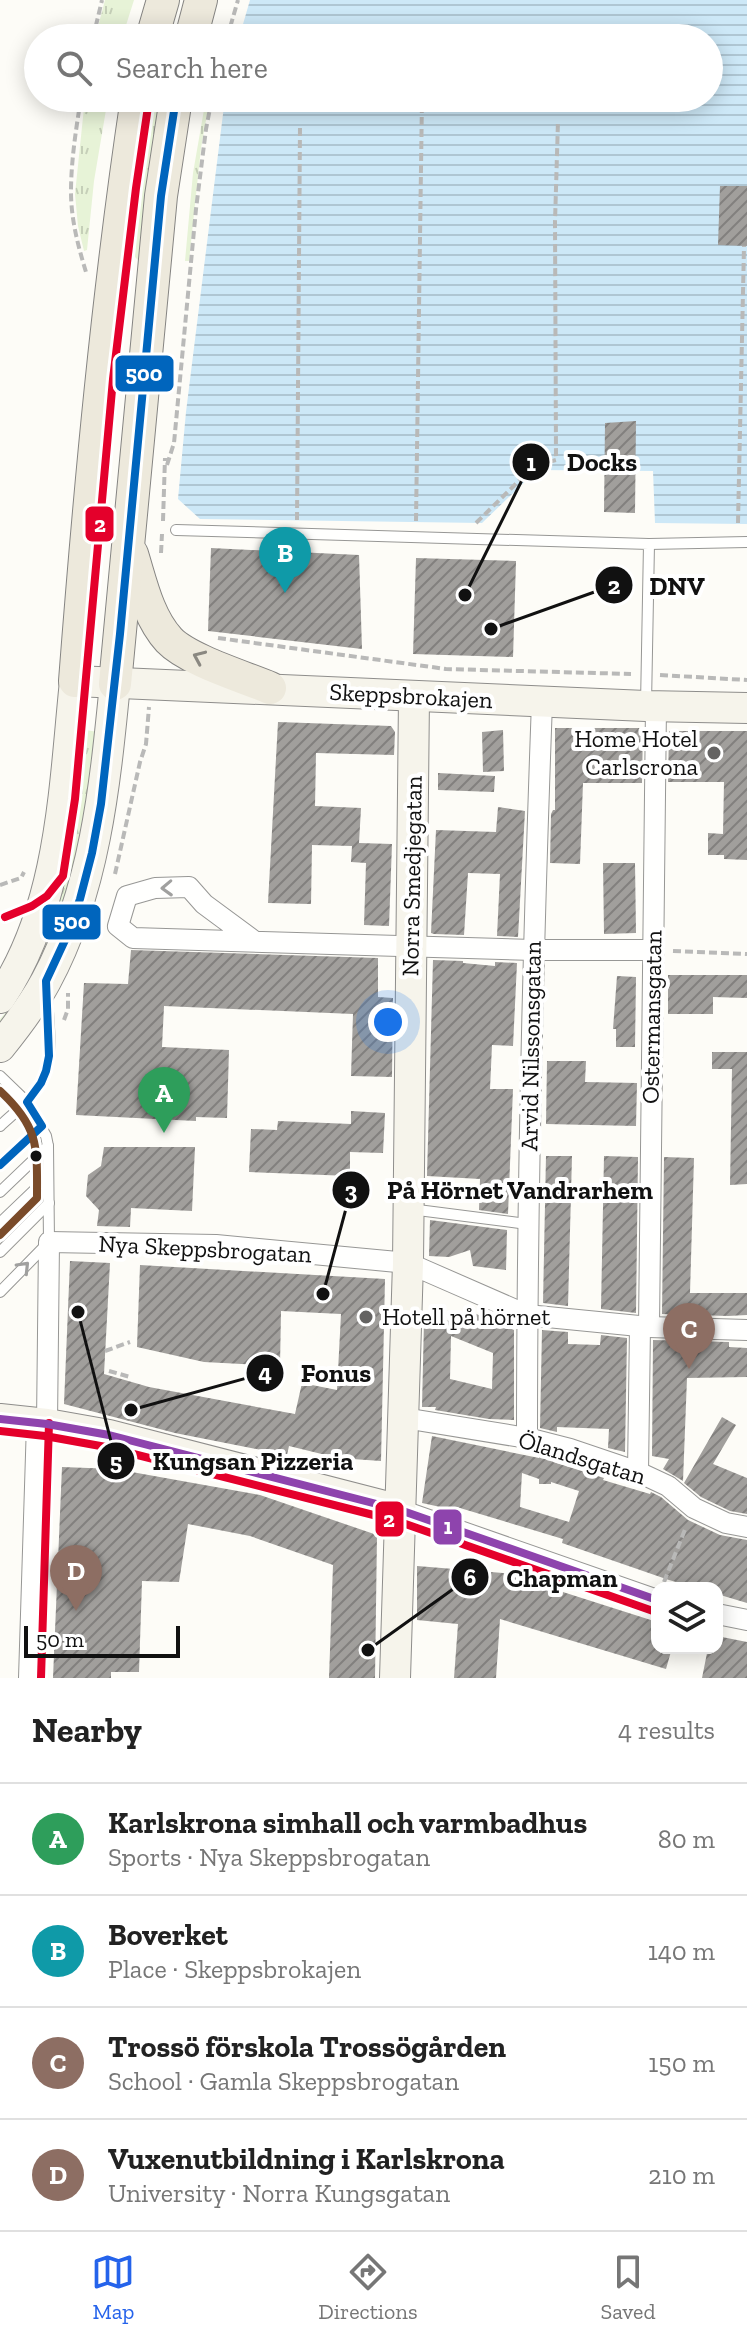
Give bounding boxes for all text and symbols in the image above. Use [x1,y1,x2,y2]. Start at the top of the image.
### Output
search box [24,24,723,112]
icon: search [52,46,96,90]
text: Search here [116,50,268,86]
line badge: 500 [114,354,175,393]
text: 500 [126,360,162,387]
callout: Docks [511,437,653,487]
text: Docks [567,446,637,478]
text: 1 [526,448,536,477]
line badge: 2 [84,505,115,543]
text: 2 [94,511,106,538]
pin: B [259,527,311,593]
callout: DNV [594,560,721,610]
text: DNV [649,570,705,602]
text: 2 [608,571,621,600]
one-way arrow [192,651,207,667]
street label: Skeppsbrokajen [329,677,494,714]
place label: Home Hotel Carlscrona [574,724,698,781]
marker: Home Hotel Carlscrona [705,744,723,762]
street label: Norra Smedjegatan [395,775,428,977]
one-way arrow [160,879,173,896]
line badge: 500 [41,903,102,941]
text: 500 [54,908,90,935]
street label: Ostermansgatan [635,930,668,1104]
street label: Arvid Nilssonsgatan [514,940,547,1151]
your location [368,1002,408,1042]
pin: A [138,1067,190,1133]
unlabelled marker [28,1148,44,1164]
callout: På Hörnet Vandrarhem [331,1165,669,1215]
text: På Hörnet Vandrarhem [387,1174,653,1206]
text: 3 [345,1176,358,1205]
street label: Nya Skeppsbrogatan [98,1228,313,1269]
one-way arrow [15,1262,30,1276]
place label: Hotell på hörnet [382,1302,550,1331]
pin: C [663,1303,715,1369]
marker: Hotell på hörnet [357,1308,375,1326]
callout: Fonus [245,1348,388,1398]
text: Fonus [301,1357,371,1389]
text: 4 [258,1358,272,1387]
street label: Ölandsgatan [515,1424,650,1491]
callout: Kungsan Pizzeria [96,1436,369,1486]
text: Kungsan Pizzeria [152,1445,354,1477]
text: 5 [110,1447,122,1476]
line badge: 2 [374,1500,405,1538]
text: 2 [383,1506,395,1533]
line badge: 1 [432,1508,463,1546]
text: 1 [444,1513,453,1540]
pin: D [50,1545,102,1611]
callout: Chapman [450,1552,633,1602]
text: Chapman [506,1562,618,1594]
text: 6 [464,1563,477,1592]
map controls [651,1582,723,1654]
button: layers [651,1582,723,1654]
scale bar [24,1622,180,1658]
text: 50 m [36,1626,84,1653]
text: Nearby [32,1710,142,1751]
text: 4 results [618,1714,715,1746]
text: Karlskrona simhall och varmbadhus [108,1805,587,1841]
text: A [49,1823,67,1855]
text: 80 m [658,1823,715,1855]
text: Sports · Nya Skeppsbrogatan [108,1841,430,1873]
text: Boverket [108,1917,228,1953]
text: B [50,1935,66,1967]
text: 140 m [648,1935,715,1967]
text: Place · Skeppsbrokajen [108,1953,361,1985]
text: Trossö förskola Trossögården [108,2029,506,2065]
text: C [50,2047,66,2079]
text: 150 m [648,2047,715,2079]
text: School · Gamla Skeppsbrogatan [108,2065,459,2097]
text: Vuxenutbildning i Karlskrona [108,2141,505,2177]
text: D [49,2159,67,2191]
text: 210 m [648,2159,715,2191]
text: University · Norra Kungsgatan [108,2177,450,2209]
tab: Map [91,2250,135,2325]
tab: Directions [318,2250,418,2325]
tab: Saved [600,2250,656,2325]

